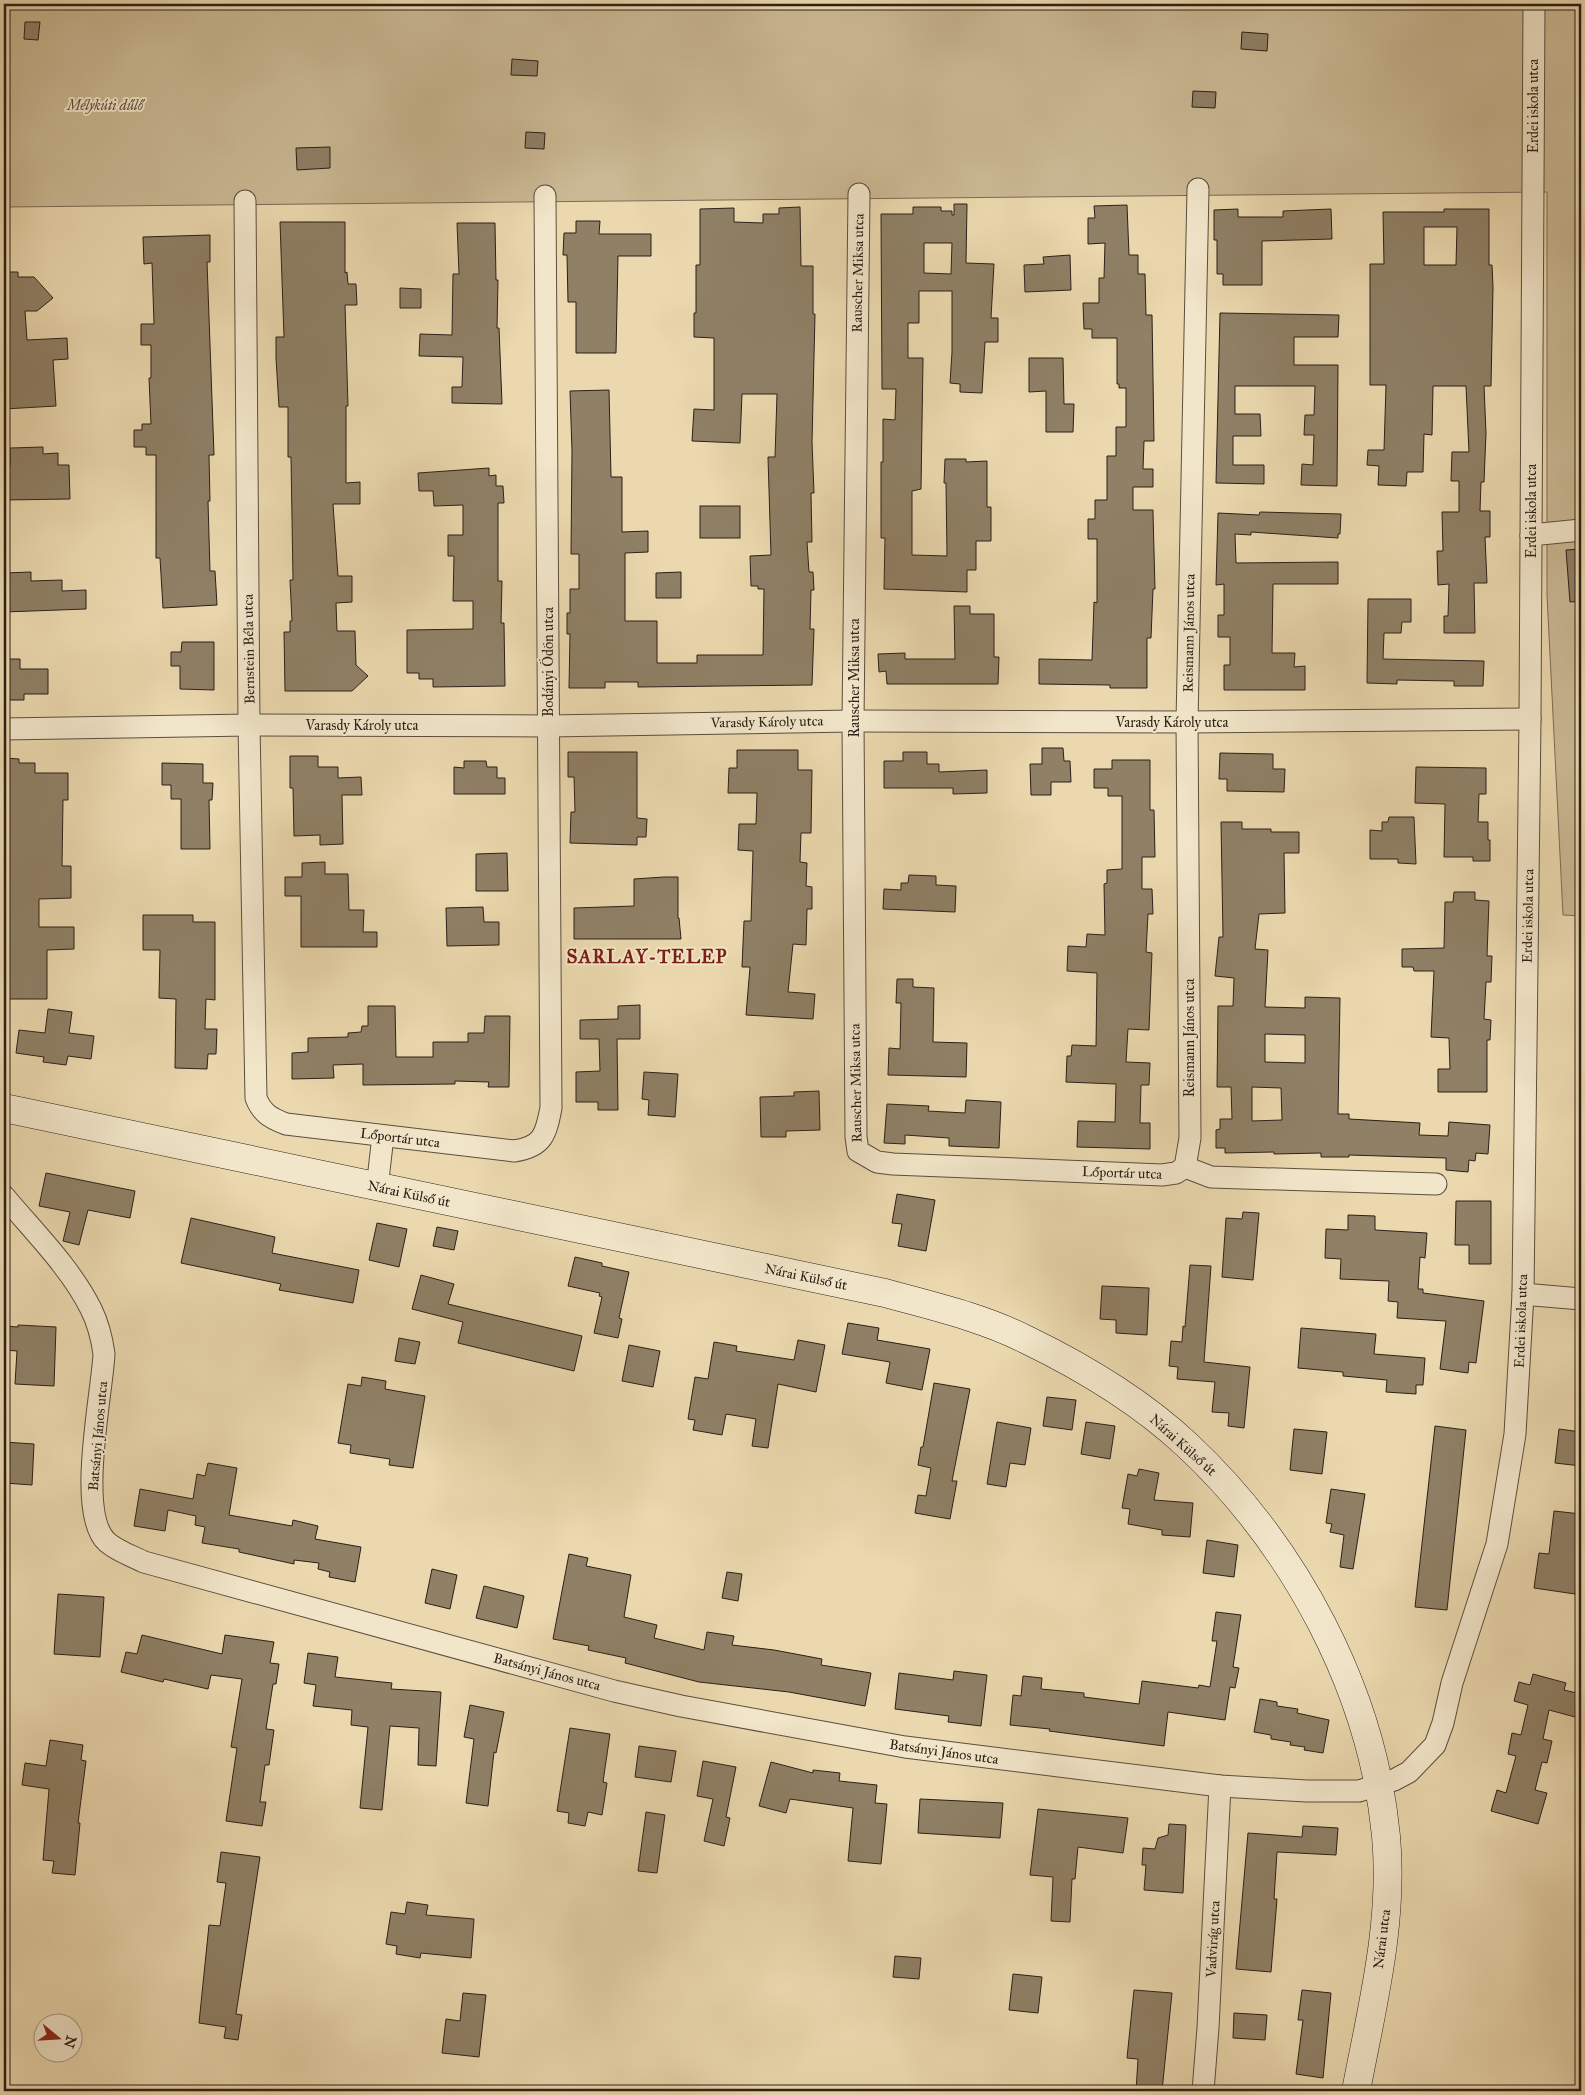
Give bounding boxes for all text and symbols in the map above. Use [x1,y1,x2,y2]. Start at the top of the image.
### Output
street label: Erdei iskola utca [1525,59,1542,153]
park label: Mélykúti dűlő [65,97,146,114]
street label: Rauscher Miksa utca [848,213,868,333]
street label: Erdei iskola utca [1523,464,1540,558]
street label: Reismann János utca [1179,573,1200,693]
street label: Bernstein Béla utca [240,594,258,704]
street label: Bodányi Ödön utca [538,607,557,717]
street label: Rauscher Miksa utca [846,618,863,738]
street label: Varasdy Károly utca [709,713,824,732]
street label: Varasdy Károly utca [1115,714,1228,731]
street label: Varasdy Károly utca [305,717,418,734]
street label: Erdei iskola utca [1519,869,1537,963]
district label: SARLAY-TELEP [566,945,728,968]
street label: Reismann János utca [1181,979,1199,1097]
street label: Rauscher Miksa utca [846,1023,866,1143]
street label: Lőportár utca [359,1125,441,1151]
street label: Lőportár utca [1082,1163,1162,1183]
street label: Nárai Külső út [366,1177,452,1211]
street label: Nárai Külső út [763,1260,849,1294]
street label: Erdei iskola utca [1511,1274,1531,1368]
street label: Batsányi János utca [85,1380,112,1492]
street label: Nárai Külső út [1146,1411,1220,1479]
street label: Batsányi János utca [491,1650,603,1695]
street label: Batsányi János utca [888,1736,1000,1769]
street label: Vadvirág utca [1202,1900,1224,1979]
street label: Nárai utca [1370,1908,1394,1970]
north arrow [32,2012,82,2062]
text: N [60,2034,80,2050]

